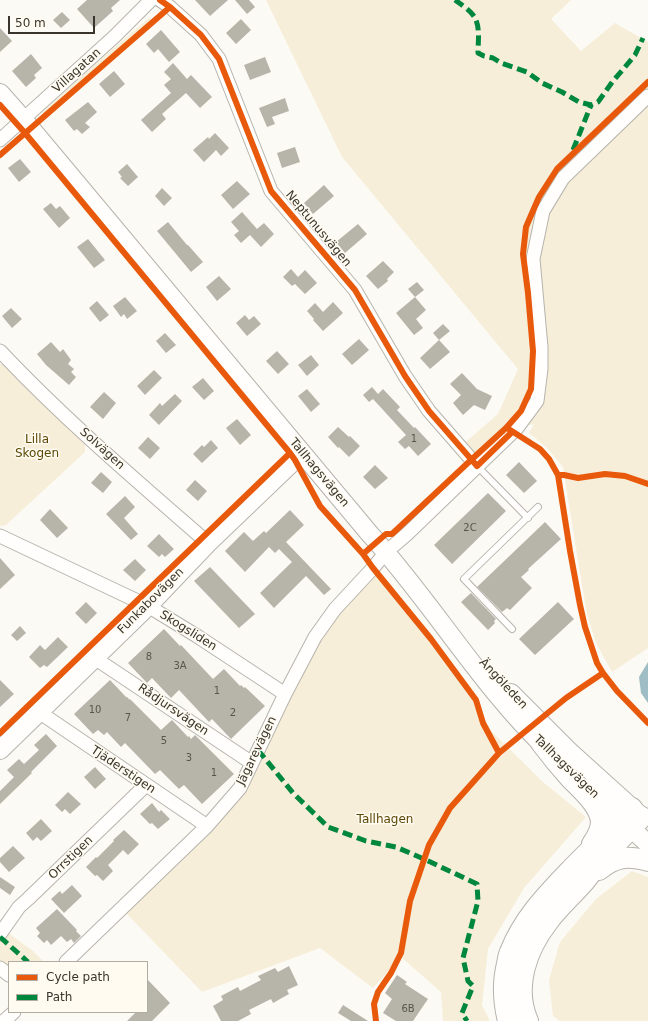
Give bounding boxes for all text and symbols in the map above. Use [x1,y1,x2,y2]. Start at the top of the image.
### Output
scale bar [10,8,97,34]
text: 50 m [15,16,46,30]
street label: Villagatan [50,46,104,96]
street label: Neptunusvägen [282,188,354,270]
street label: Solvägen [77,425,127,473]
park label: Lilla Skogen [15,433,59,461]
house number: 1 [411,433,417,445]
street label: Tallhagsvägen [286,436,352,510]
house number: 2C [463,522,477,534]
street label: Funkabovägen [115,565,187,637]
street label: Skogsliden [157,608,219,654]
house number: 8 [146,651,152,663]
street label: Ängöleden [476,656,530,712]
house number: 3A [173,660,187,672]
street label: Rådjursvägen [135,681,211,739]
house number: 1 [214,685,220,697]
house number: 10 [89,704,101,716]
house number: 2 [230,707,236,719]
house number: 7 [125,712,131,724]
street label: Jägarevägen [234,714,280,788]
street label: Tallhagsvägen [530,732,602,802]
house number: 5 [161,735,167,747]
street label: Tjäderstigen [88,743,158,797]
house number: 3 [186,752,192,764]
house number: 1 [211,767,217,779]
park label: Tallhagen [357,813,413,827]
street label: Orrstigen [46,833,96,883]
legend [8,961,148,1013]
text: Cycle path [46,970,110,984]
text: Path [46,990,72,1004]
house number: 6B [401,1003,415,1015]

